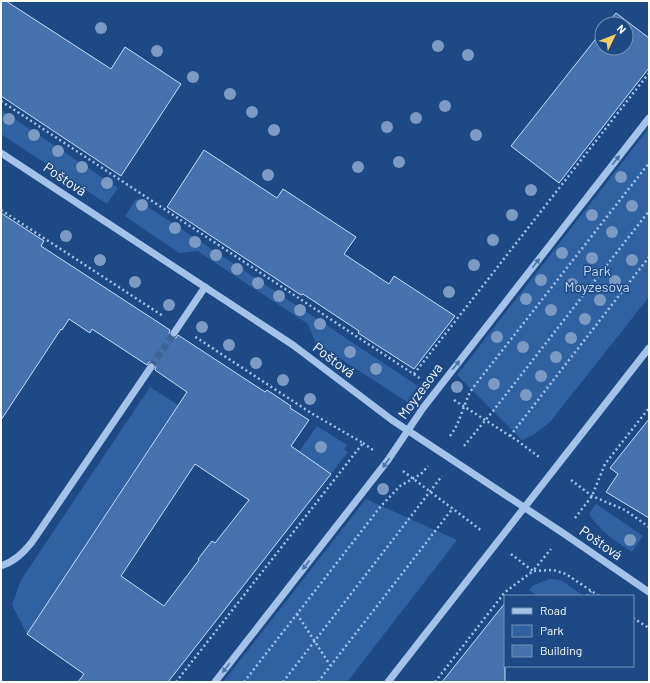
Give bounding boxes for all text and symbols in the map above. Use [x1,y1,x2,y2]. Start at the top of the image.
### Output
north arrow [594,16,634,56]
text: N [614,22,629,36]
one-way arrow [612,155,620,166]
street label: Poštová [41,158,90,199]
one-way arrow [532,257,540,268]
park label: Park Moyzesova [564,262,630,295]
street label: Poštová [310,338,359,381]
street label: Moyzesova [394,359,446,422]
one-way arrow [452,360,460,371]
one-way arrow [382,457,390,468]
street label: Poštová [577,522,626,563]
one-way arrow [302,560,311,571]
legend [504,595,634,667]
text: Road [540,603,567,617]
text: Park [540,623,564,637]
text: Building [540,643,582,657]
one-way arrow [222,662,231,673]

